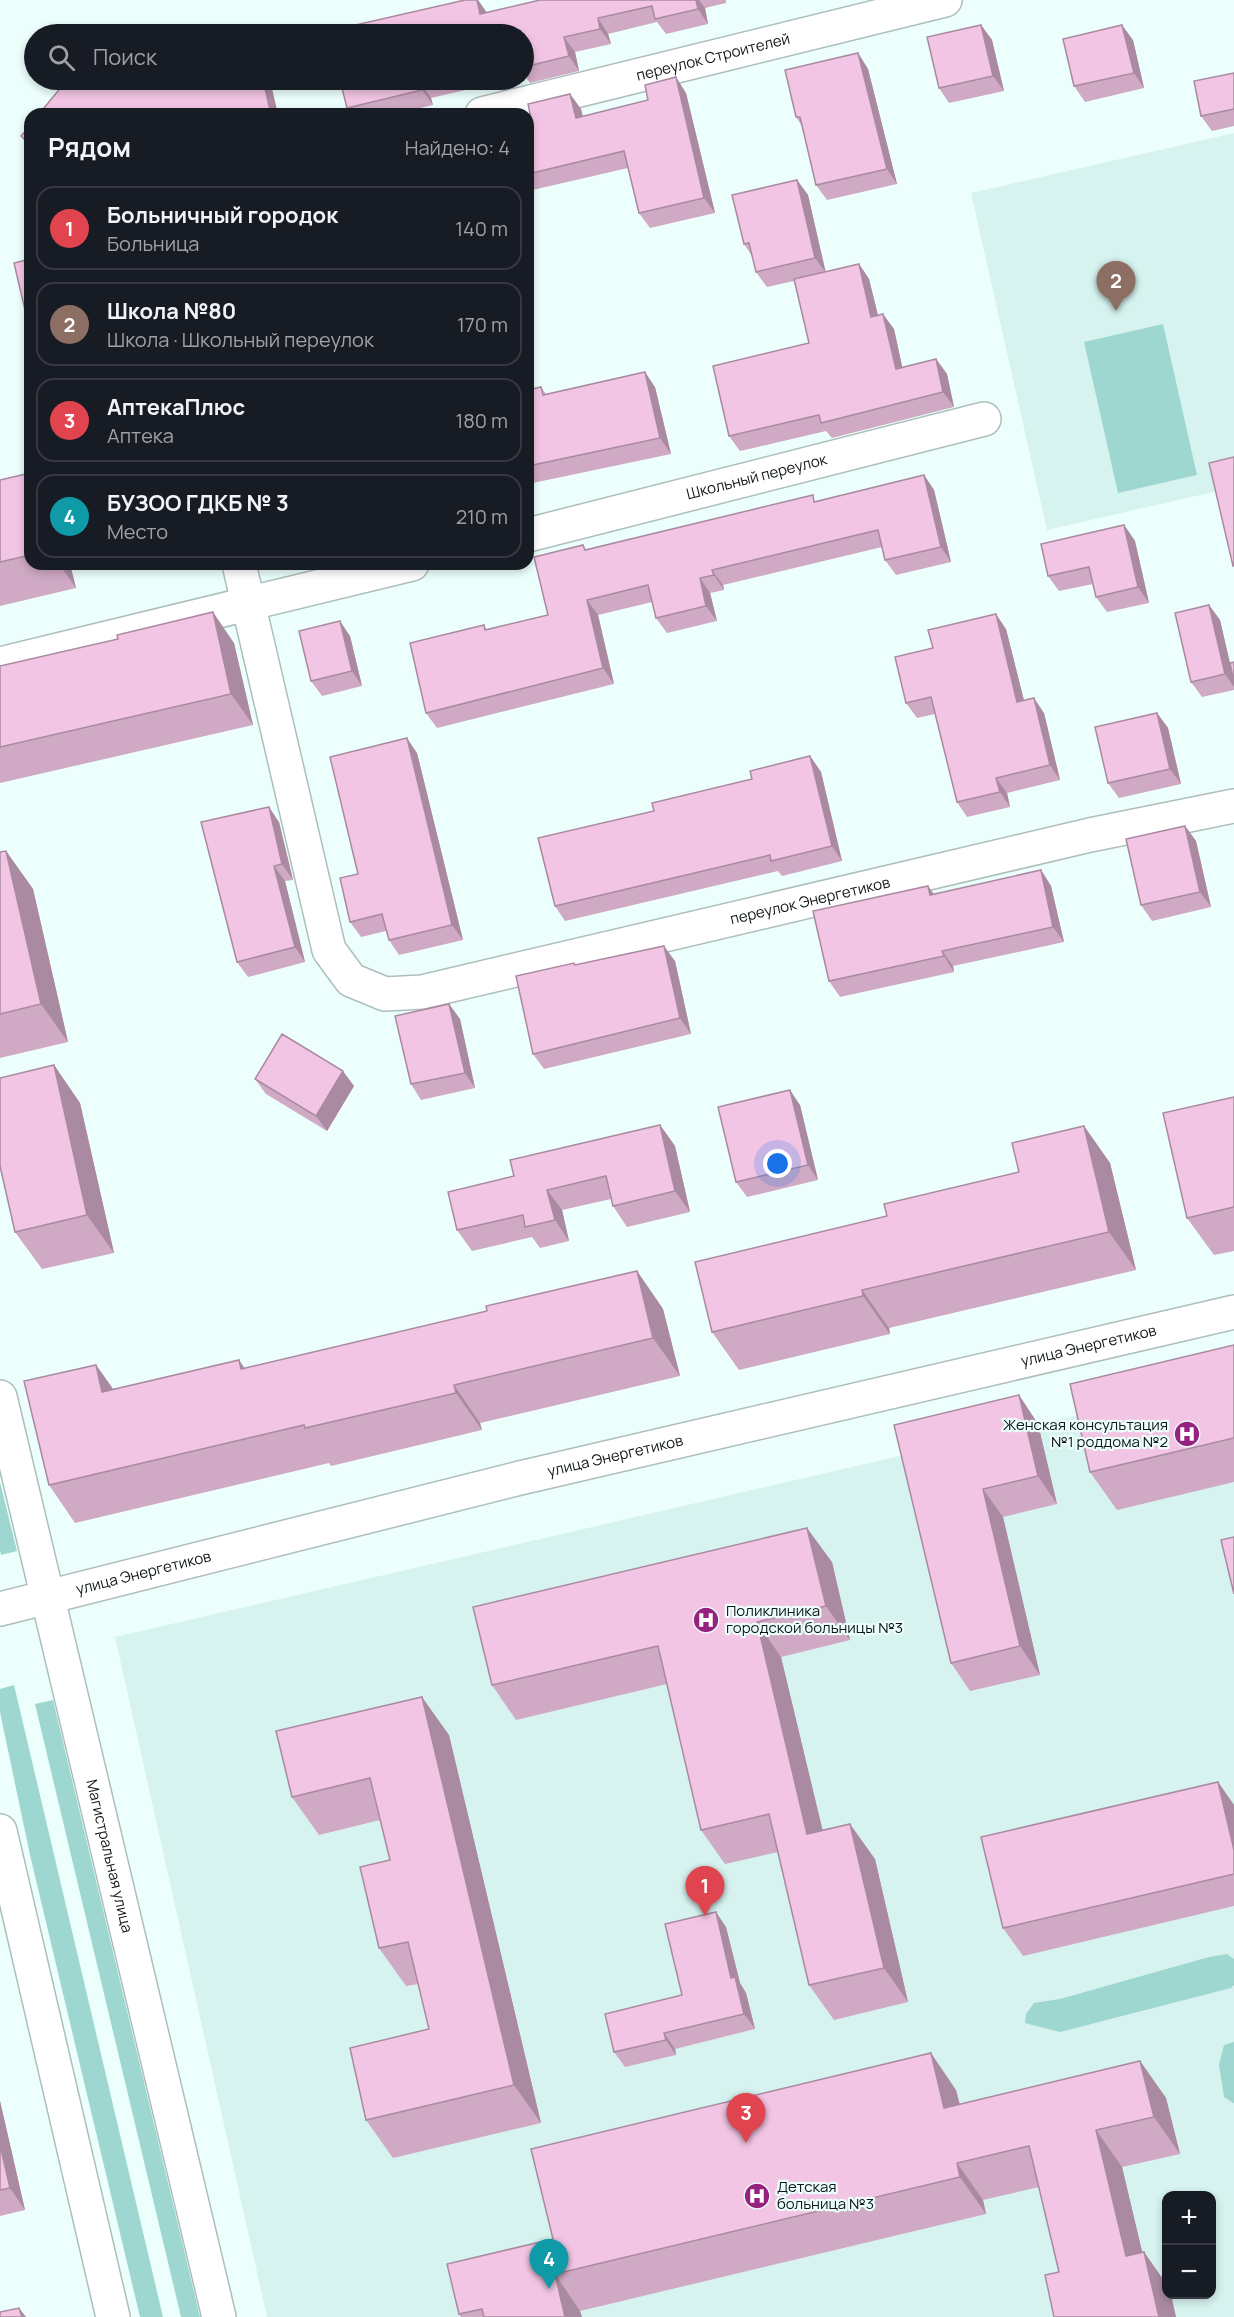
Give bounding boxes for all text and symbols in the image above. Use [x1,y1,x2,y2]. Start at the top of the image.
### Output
search box [24,24,534,90]
street label: переулок Строителей [634,28,792,86]
icon: search [45,41,78,74]
text: Поиск [93,42,157,72]
text: Рядом [48,129,131,165]
text: Найдено: 4 [405,134,510,161]
text: Больничный городок [107,200,338,230]
text: 1 [65,215,74,242]
text: 140 m [455,215,508,242]
text: Больница [107,230,199,257]
pin: 2 [1096,262,1136,311]
text: Школа №80 [107,296,236,326]
text: 2 [64,311,75,338]
text: 170 m [457,311,508,338]
text: Школа · Школьный переулок [107,326,374,353]
text: АптекаПлюс [107,392,245,422]
text: 3 [64,407,75,434]
text: 180 m [455,407,508,434]
text: Аптека [107,422,174,449]
street label: Школьный переулок [684,448,830,504]
text: БУЗОО ГДКБ № 3 [107,488,289,518]
text: 4 [63,503,76,530]
text: 210 m [456,503,508,530]
text: Место [107,518,168,545]
street label: переулок Энергетиков [728,871,892,929]
your location [763,1149,792,1178]
street label: улица Энергетиков [1019,1319,1158,1371]
place label: Женская консультация №1 роддома №2 [1003,1414,1168,1452]
hospital icon: Женская консультация №1 роддома №2 [1172,1419,1202,1449]
street label: улица Энергетиков [545,1429,685,1481]
street label: улица Энергетиков [74,1545,213,1599]
place label: Поликлиника городской больницы №3 [726,1600,903,1638]
hospital icon: Поликлиника городской больницы №3 [691,1605,721,1635]
street label: Магистральная улица [81,1777,138,1935]
pin: 1 [686,1866,724,1916]
pin: 3 [726,2094,766,2143]
place label: Детская больница №3 [777,2176,874,2214]
hospital icon: Детская больница №3 [742,2181,772,2211]
map controls [1162,2191,1216,2299]
button: + [1162,2191,1216,2245]
pin: 4 [530,2240,568,2289]
button: − [1162,2245,1216,2299]

